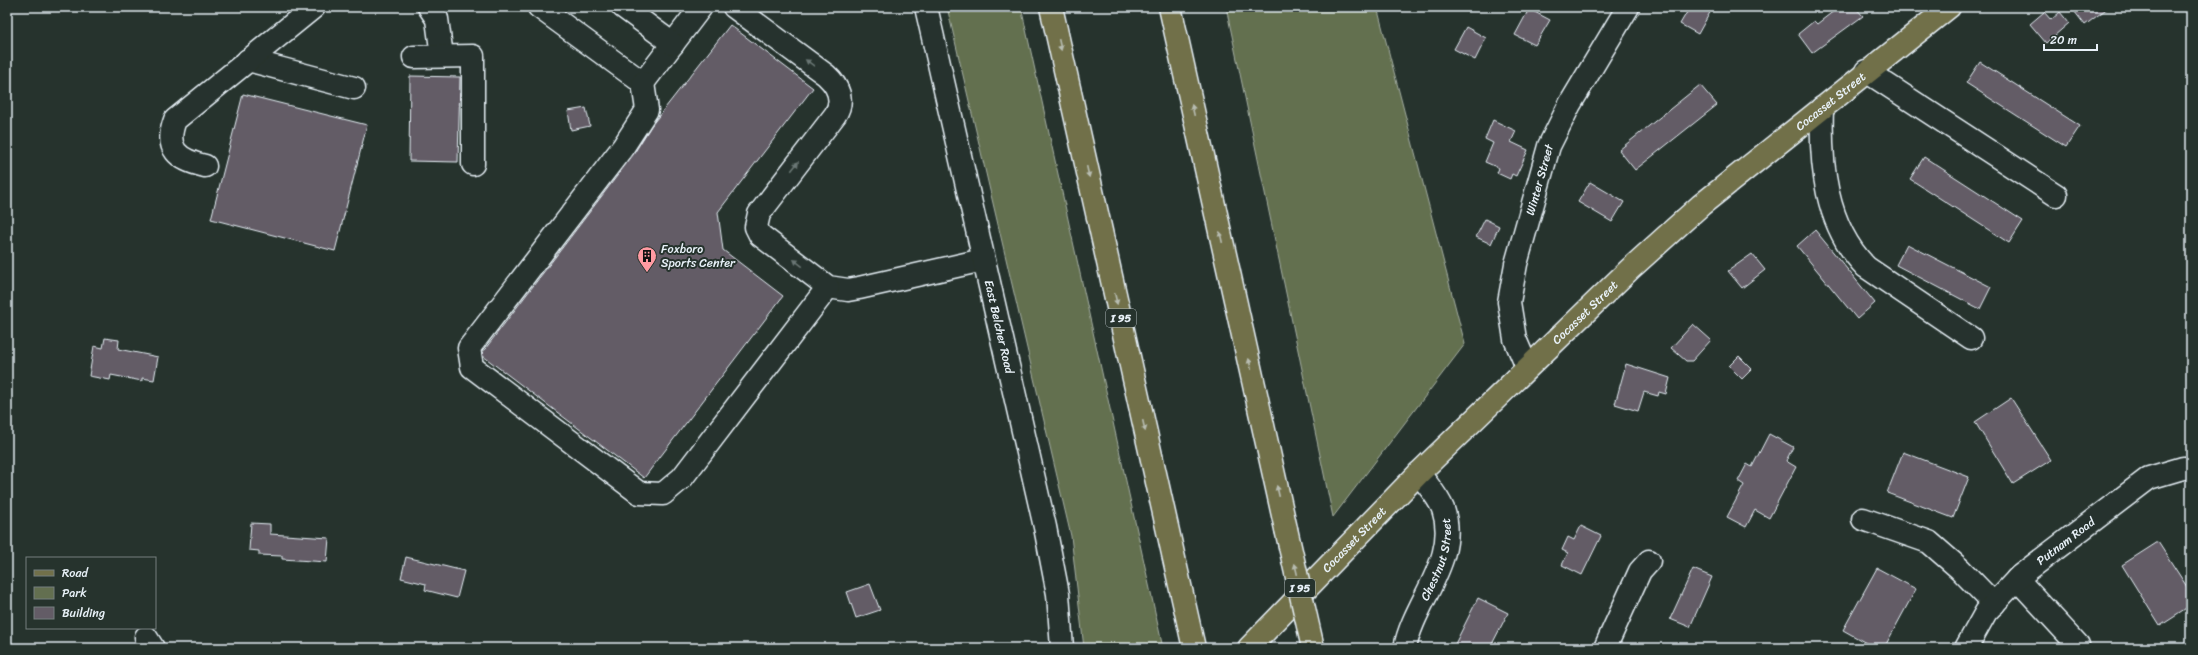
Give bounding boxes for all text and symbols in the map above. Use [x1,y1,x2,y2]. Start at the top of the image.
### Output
scale bar [2044,26,2097,52]
text: 20 m [2050,29,2077,51]
one-way arrow [1057,39,1063,51]
one-way arrow [805,59,816,67]
street label: Cocasset Street [1790,66,1871,137]
one-way arrow [1190,104,1196,116]
street label: Winter Street [1519,141,1560,218]
one-way arrow [791,160,800,171]
one-way arrow [1085,166,1091,178]
one-way arrow [1218,231,1224,243]
place label: Foxboro Sports Center [661,238,736,274]
building icon: Foxboro Sports Center [636,245,658,273]
one-way arrow [792,259,803,268]
street label: Cocasset Street [1547,275,1623,350]
street label: East Belcher Road [978,278,1021,377]
one-way arrow [1114,293,1120,305]
road number: I 95 [1106,309,1136,327]
one-way arrow [1246,358,1252,370]
one-way arrow [1142,420,1148,432]
one-way arrow [1274,485,1280,497]
street label: Cocasset Street [1317,501,1392,578]
street label: Putnam Road [2031,511,2101,571]
street label: Chestnut Street [1414,516,1458,605]
legend [26,557,156,629]
text: Road [62,562,89,584]
one-way arrow [1292,563,1298,575]
road number: I 95 [1285,579,1315,597]
text: Park [62,582,87,604]
text: Building [62,602,105,624]

